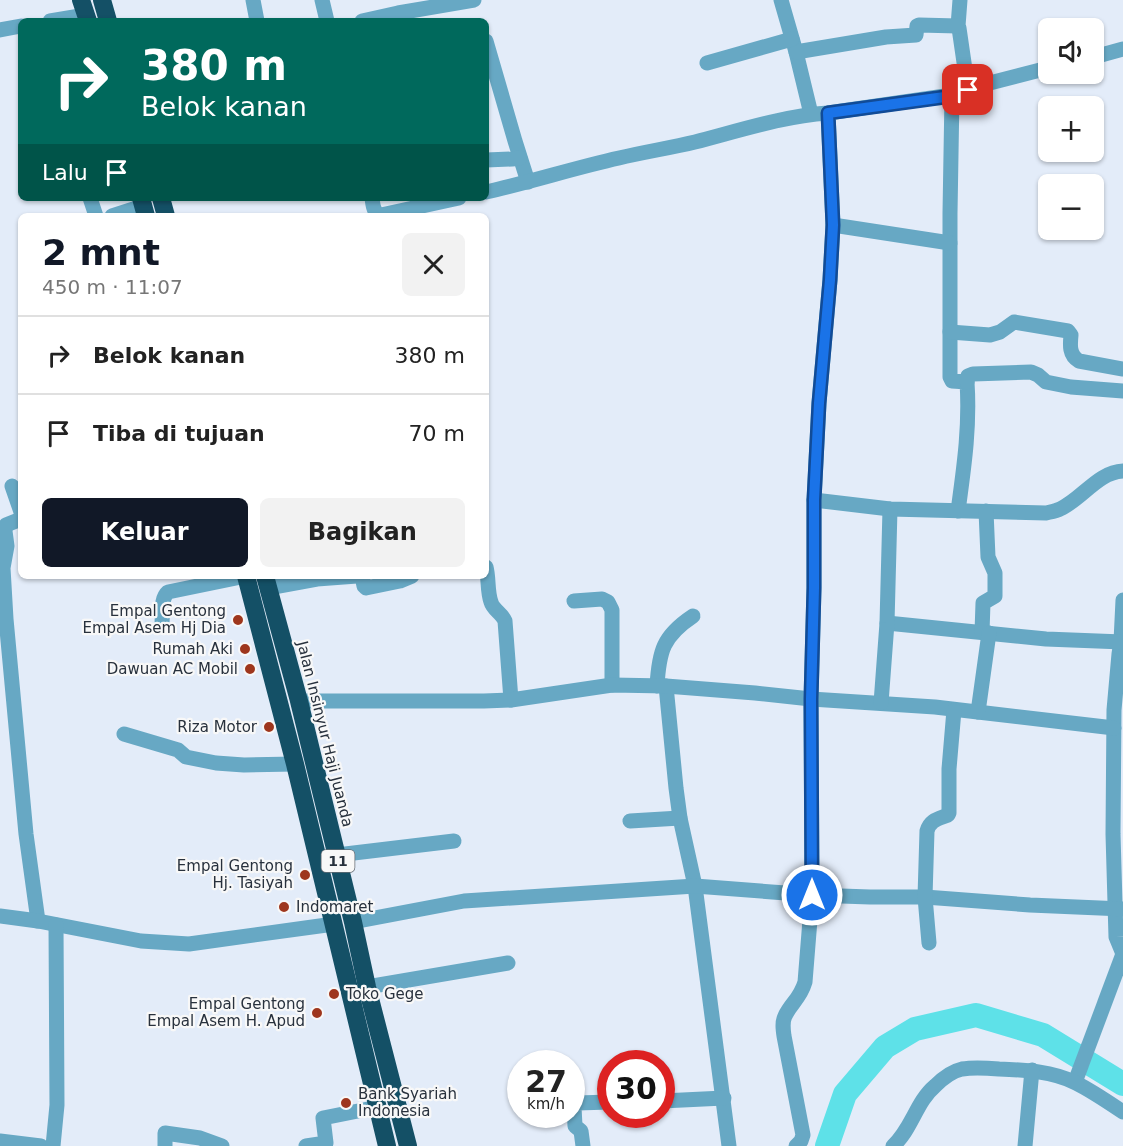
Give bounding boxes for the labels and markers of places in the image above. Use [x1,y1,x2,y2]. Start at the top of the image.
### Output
pin [942,64,993,115]
place label: Empal Gentong Empal Asem Hj Dia [82,602,226,637]
marker: Empal Gentong Empal Asem Hj Dia [231,613,245,627]
place label: Rumah Aki [153,640,233,658]
marker: Rumah Aki [238,642,252,656]
place label: Dawuan AC Mobil [107,660,238,678]
marker: Dawuan AC Mobil [243,662,257,676]
place label: Riza Motor [177,718,258,736]
marker: Riza Motor [262,720,276,734]
place label: Empal Gentong Hj. Tasiyah [177,857,293,892]
marker: Empal Gentong Hj. Tasiyah [298,868,312,882]
place label: Indomaret [296,898,373,916]
marker: Indomaret [277,900,291,914]
place label: Toko Gege [345,985,424,1003]
marker: Toko Gege [327,987,341,1001]
place label: Empal Gentong Empal Asem H. Apud [147,995,305,1030]
marker: Empal Gentong Empal Asem H. Apud [310,1006,324,1020]
place label: Bank Syariah Indonesia [358,1085,457,1120]
marker: Bank Syariah Indonesia [339,1096,353,1110]

